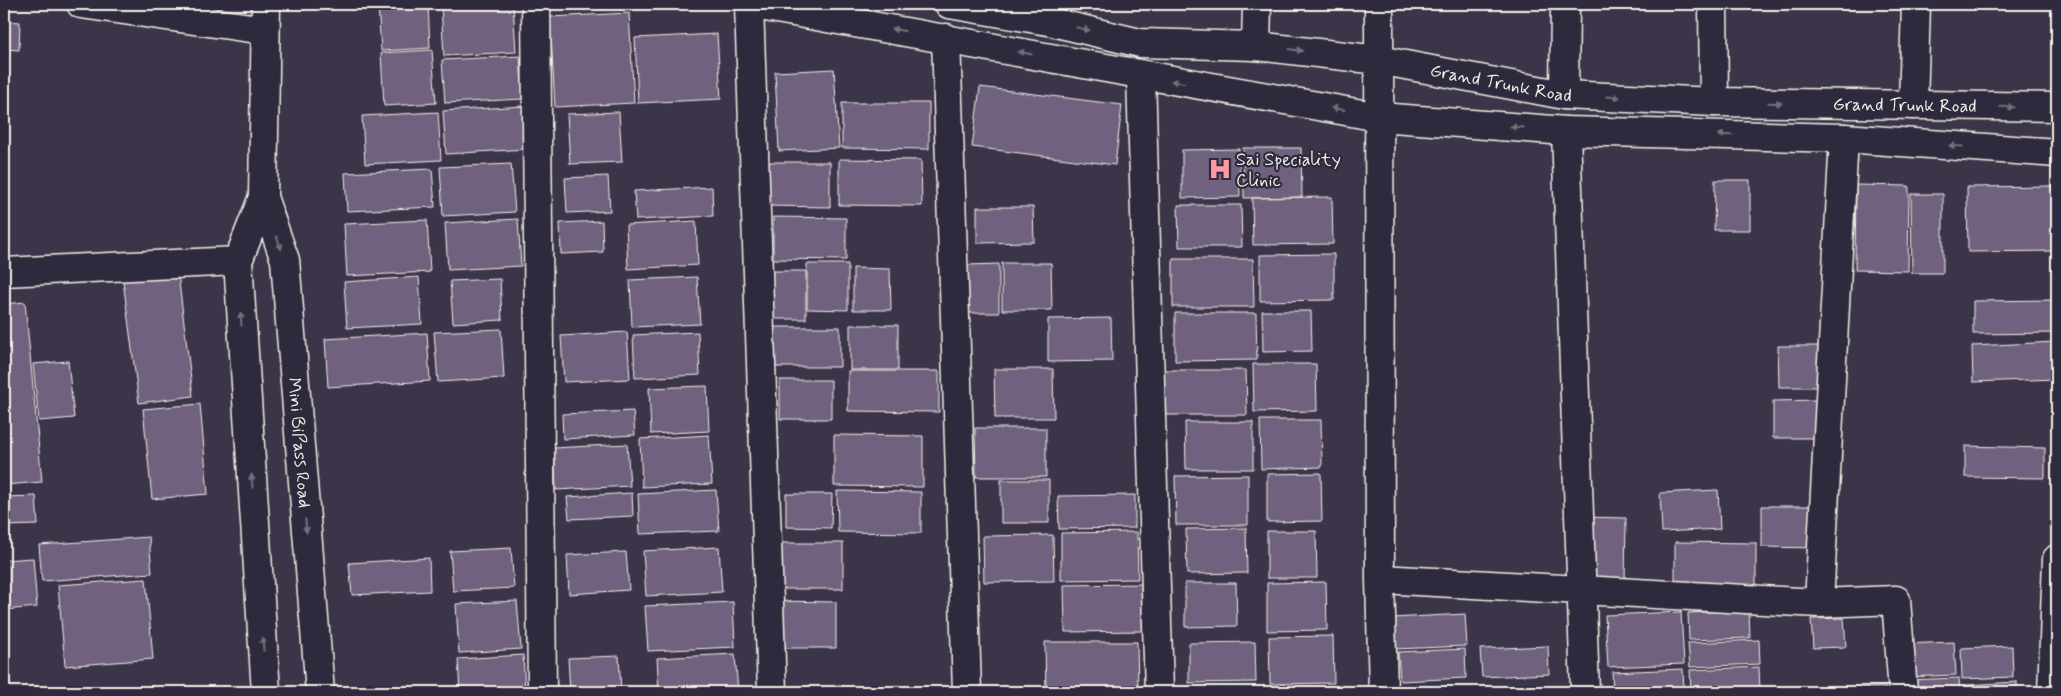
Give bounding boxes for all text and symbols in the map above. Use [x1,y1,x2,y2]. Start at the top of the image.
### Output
one-way arrow [889,25,905,33]
one-way arrow [1075,25,1090,33]
one-way arrow [1288,46,1304,54]
one-way arrow [1017,49,1032,57]
street label: Grand Trunk Road [1428,59,1572,108]
one-way arrow [1169,77,1185,85]
street label: Grand Trunk Road [1833,93,1977,119]
one-way arrow [1605,94,1621,102]
one-way arrow [1767,99,1783,107]
one-way arrow [2000,103,2016,111]
one-way arrow [1330,105,1346,113]
one-way arrow [1509,123,1525,131]
one-way arrow [1717,131,1733,139]
one-way arrow [1948,141,1964,149]
place label: Sai Speciality Clinic [1236,148,1341,193]
hospital icon: Sai Speciality Clinic [1207,156,1233,182]
one-way arrow [275,236,283,251]
one-way arrow [237,311,245,327]
street label: Mini BiPass Road [282,377,316,509]
one-way arrow [248,473,256,489]
one-way arrow [303,518,311,534]
one-way arrow [259,635,267,651]

